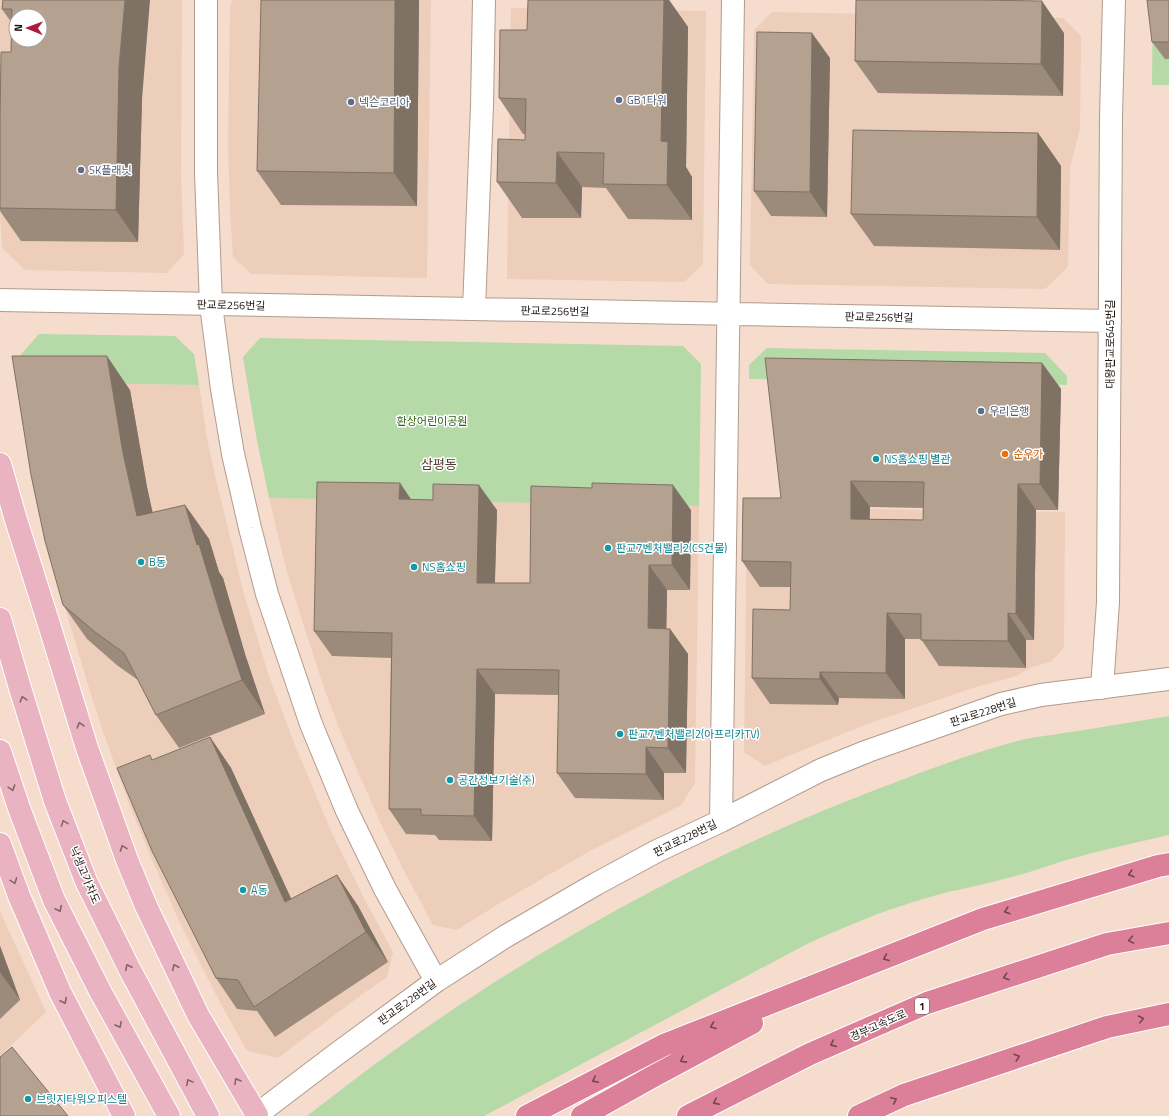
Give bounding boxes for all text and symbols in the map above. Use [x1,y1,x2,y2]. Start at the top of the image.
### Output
north arrow [8,8,48,48]
text: N [10,24,26,32]
place label: GB1타워 [627,92,667,108]
place label: 넥슨코리아 [359,94,410,110]
marker: GB1타워 [614,95,624,105]
marker: 넥슨코리아 [346,97,356,107]
place label: SK플래닛 [89,162,132,178]
marker: SK플래닛 [76,165,86,175]
street label: 판교로256번길 [196,296,266,314]
street label: 대왕판교로645번길 [1102,299,1118,389]
street label: 판교로256번길 [520,302,590,320]
street label: 판교로256번길 [844,308,914,326]
place label: 우리은행 [989,403,1029,419]
marker: 우리은행 [976,406,986,416]
park label: 환상어린이공원 [397,413,467,429]
place label: 순우가 [1013,446,1043,462]
marker: 순우가 [1000,449,1010,459]
place label: NS홈쇼핑 별관 [884,451,950,467]
district label: 삼평동 [421,454,457,474]
marker: NS홈쇼핑 별관 [871,454,881,464]
place label: 판교7벤처밸리2(CS건물) [616,540,727,556]
marker: 판교7벤처밸리2(CS건물) [603,543,613,553]
place label: B동 [149,554,166,570]
marker: B동 [136,557,146,567]
place label: NS홈쇼핑 [422,559,466,575]
marker: NS홈쇼핑 [409,562,419,572]
street label: 판교로228번길 [948,694,1018,730]
one-way arrow [19,696,28,703]
one-way arrow [76,722,85,729]
place label: 판교7벤처밸리2(아프리카TV) [628,726,760,742]
marker: 판교7벤처밸리2(아프리카TV) [615,729,625,739]
place label: 공간정보기술(주) [458,772,535,788]
marker: 공간정보기술(주) [445,775,455,785]
one-way arrow [7,785,16,792]
street label: 판교로228번길 [650,816,720,860]
one-way arrow [60,819,68,826]
street label: 낙생고가차도 [66,844,104,906]
one-way arrow [119,845,127,852]
one-way arrow [1128,869,1135,878]
one-way arrow [9,877,17,884]
place label: A동 [251,882,268,898]
marker: A동 [238,885,248,895]
one-way arrow [54,905,62,913]
one-way arrow [1004,906,1011,915]
one-way arrow [1127,935,1134,943]
one-way arrow [882,953,889,961]
one-way arrow [125,964,133,971]
one-way arrow [172,964,180,971]
one-way arrow [1003,972,1010,981]
street label: 판교로228번길 [374,975,440,1029]
one-way arrow [59,997,67,1004]
road number: 1 [915,998,929,1014]
street label: 경부고속도로 [847,1005,909,1045]
one-way arrow [1138,1016,1144,1024]
one-way arrow [114,1021,121,1028]
one-way arrow [710,1021,717,1029]
one-way arrow [830,1040,837,1048]
one-way arrow [1013,1053,1020,1062]
one-way arrow [680,1055,687,1063]
one-way arrow [592,1075,600,1083]
one-way arrow [234,1078,242,1085]
one-way arrow [186,1079,193,1086]
place label: 브릿지타워오피스텔 [36,1091,127,1107]
marker: 브릿지타워오피스텔 [23,1094,33,1104]
one-way arrow [713,1097,721,1104]
one-way arrow [890,1097,897,1105]

